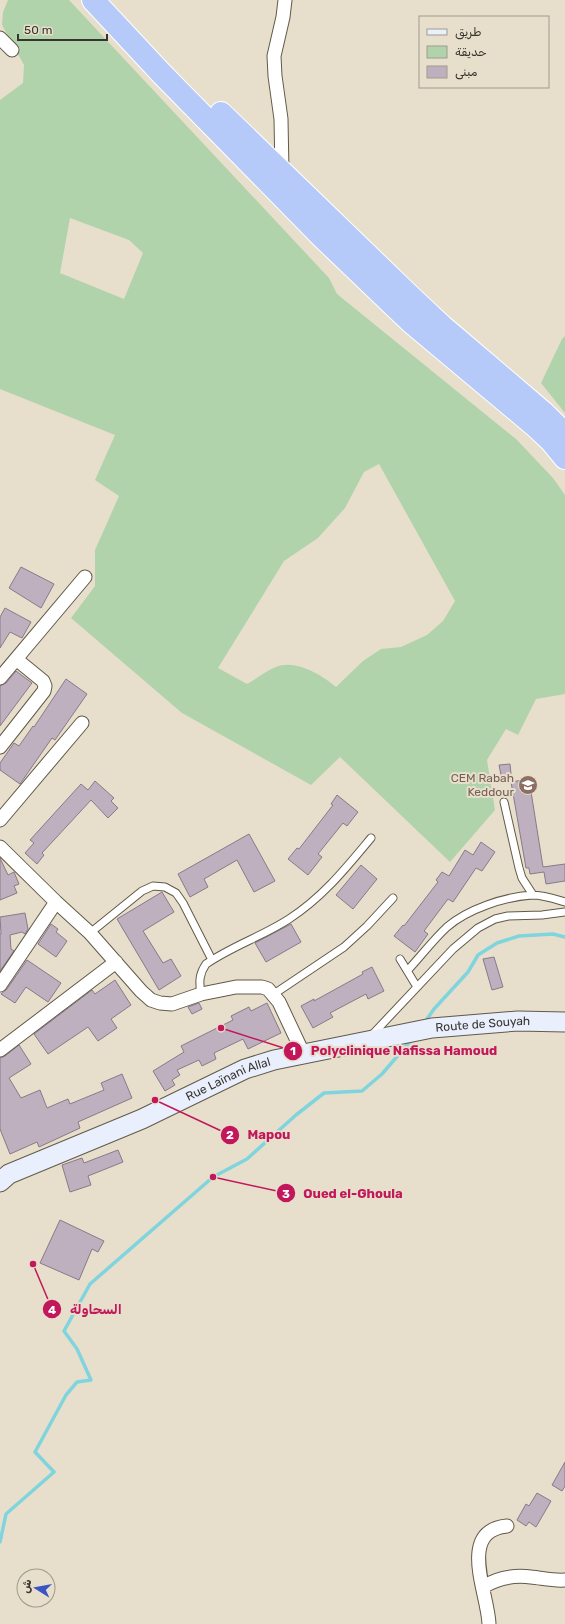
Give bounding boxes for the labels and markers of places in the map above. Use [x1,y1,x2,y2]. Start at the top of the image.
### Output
place label: CEM Rabah Keddour [451,771,514,799]
school or university icon: CEM Rabah Keddour [517,774,539,796]
callout: Polyclinique Nafissa Hamoud [283,1038,506,1063]
callout: Mapou [220,1122,299,1147]
callout: Oued el-Ghoula [276,1181,411,1206]
callout: السحاولة [42,1297,130,1322]

